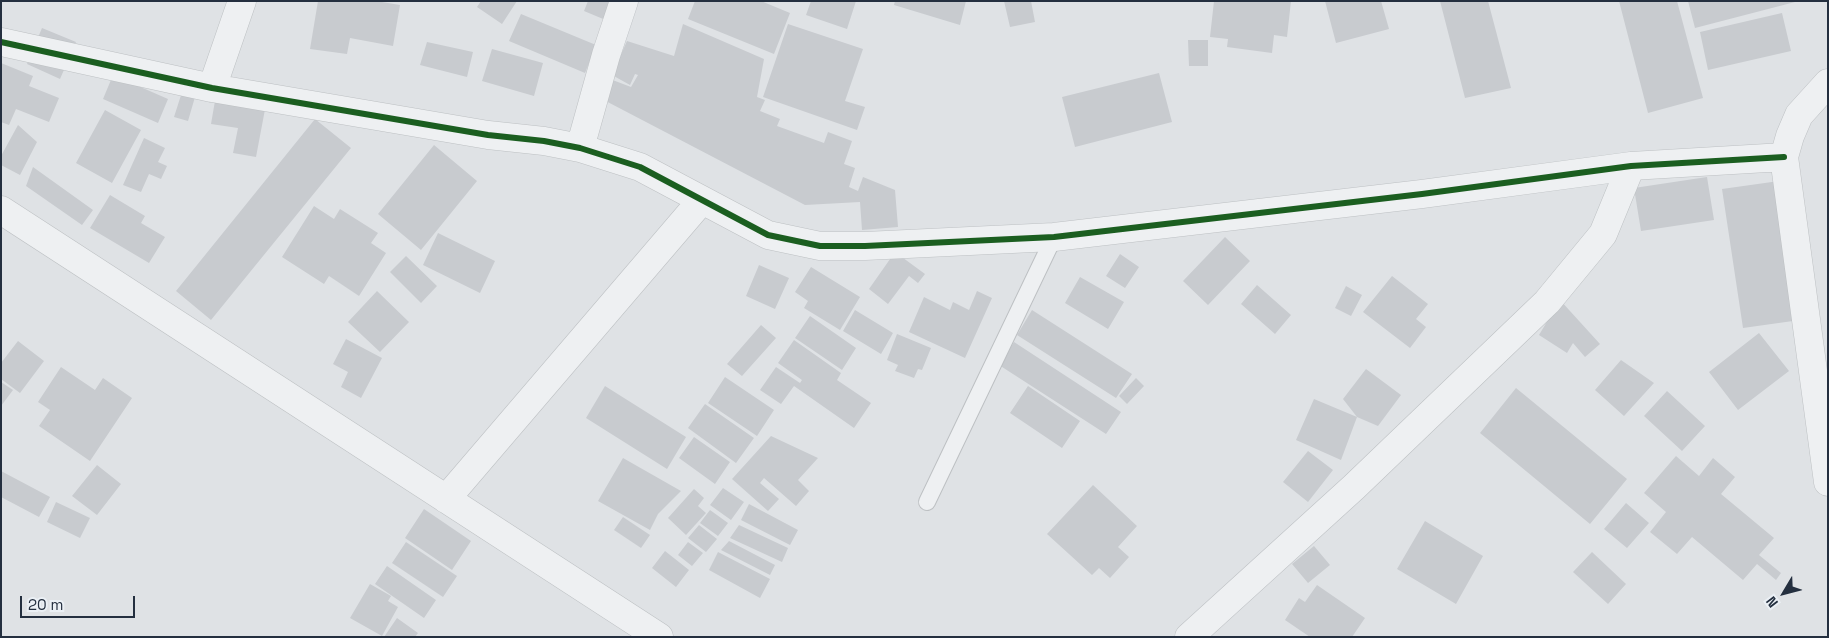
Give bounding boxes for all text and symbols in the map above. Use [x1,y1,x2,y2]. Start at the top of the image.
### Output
north arrow [1759,568,1809,618]
scale bar [22,586,138,618]
text: N [1762,593,1782,611]
text: 20 m [28,595,63,614]

